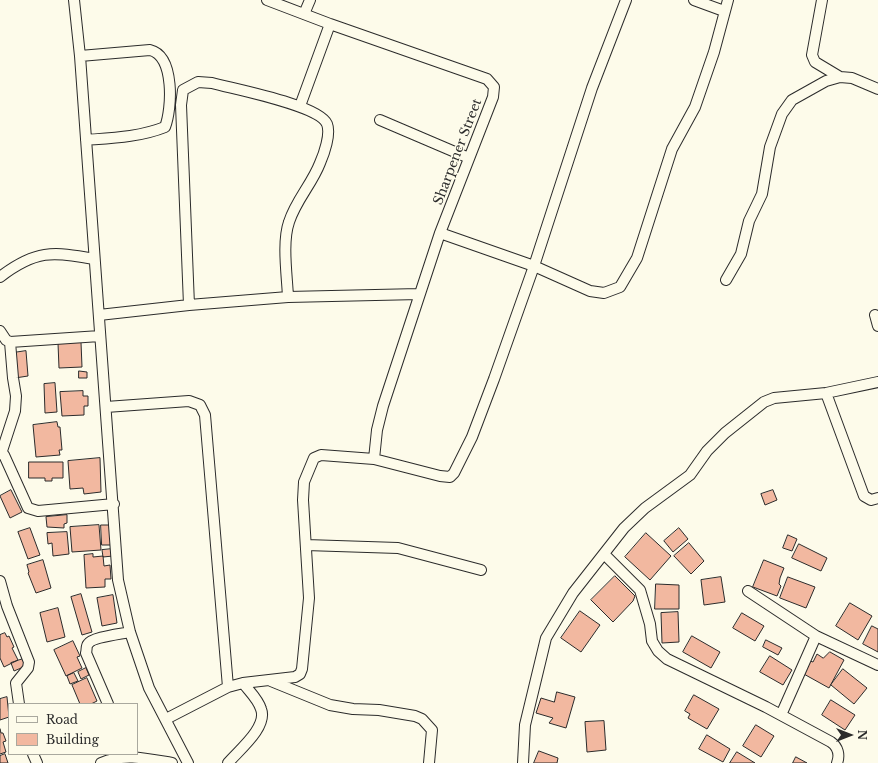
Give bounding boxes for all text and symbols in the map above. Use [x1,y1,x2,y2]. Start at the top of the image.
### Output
street label: Sharpener Street [431,97,485,207]
legend [8,703,138,755]
text: Road [46,712,78,727]
north arrow [830,715,870,755]
text: N [855,730,869,740]
text: Building [46,732,99,747]

